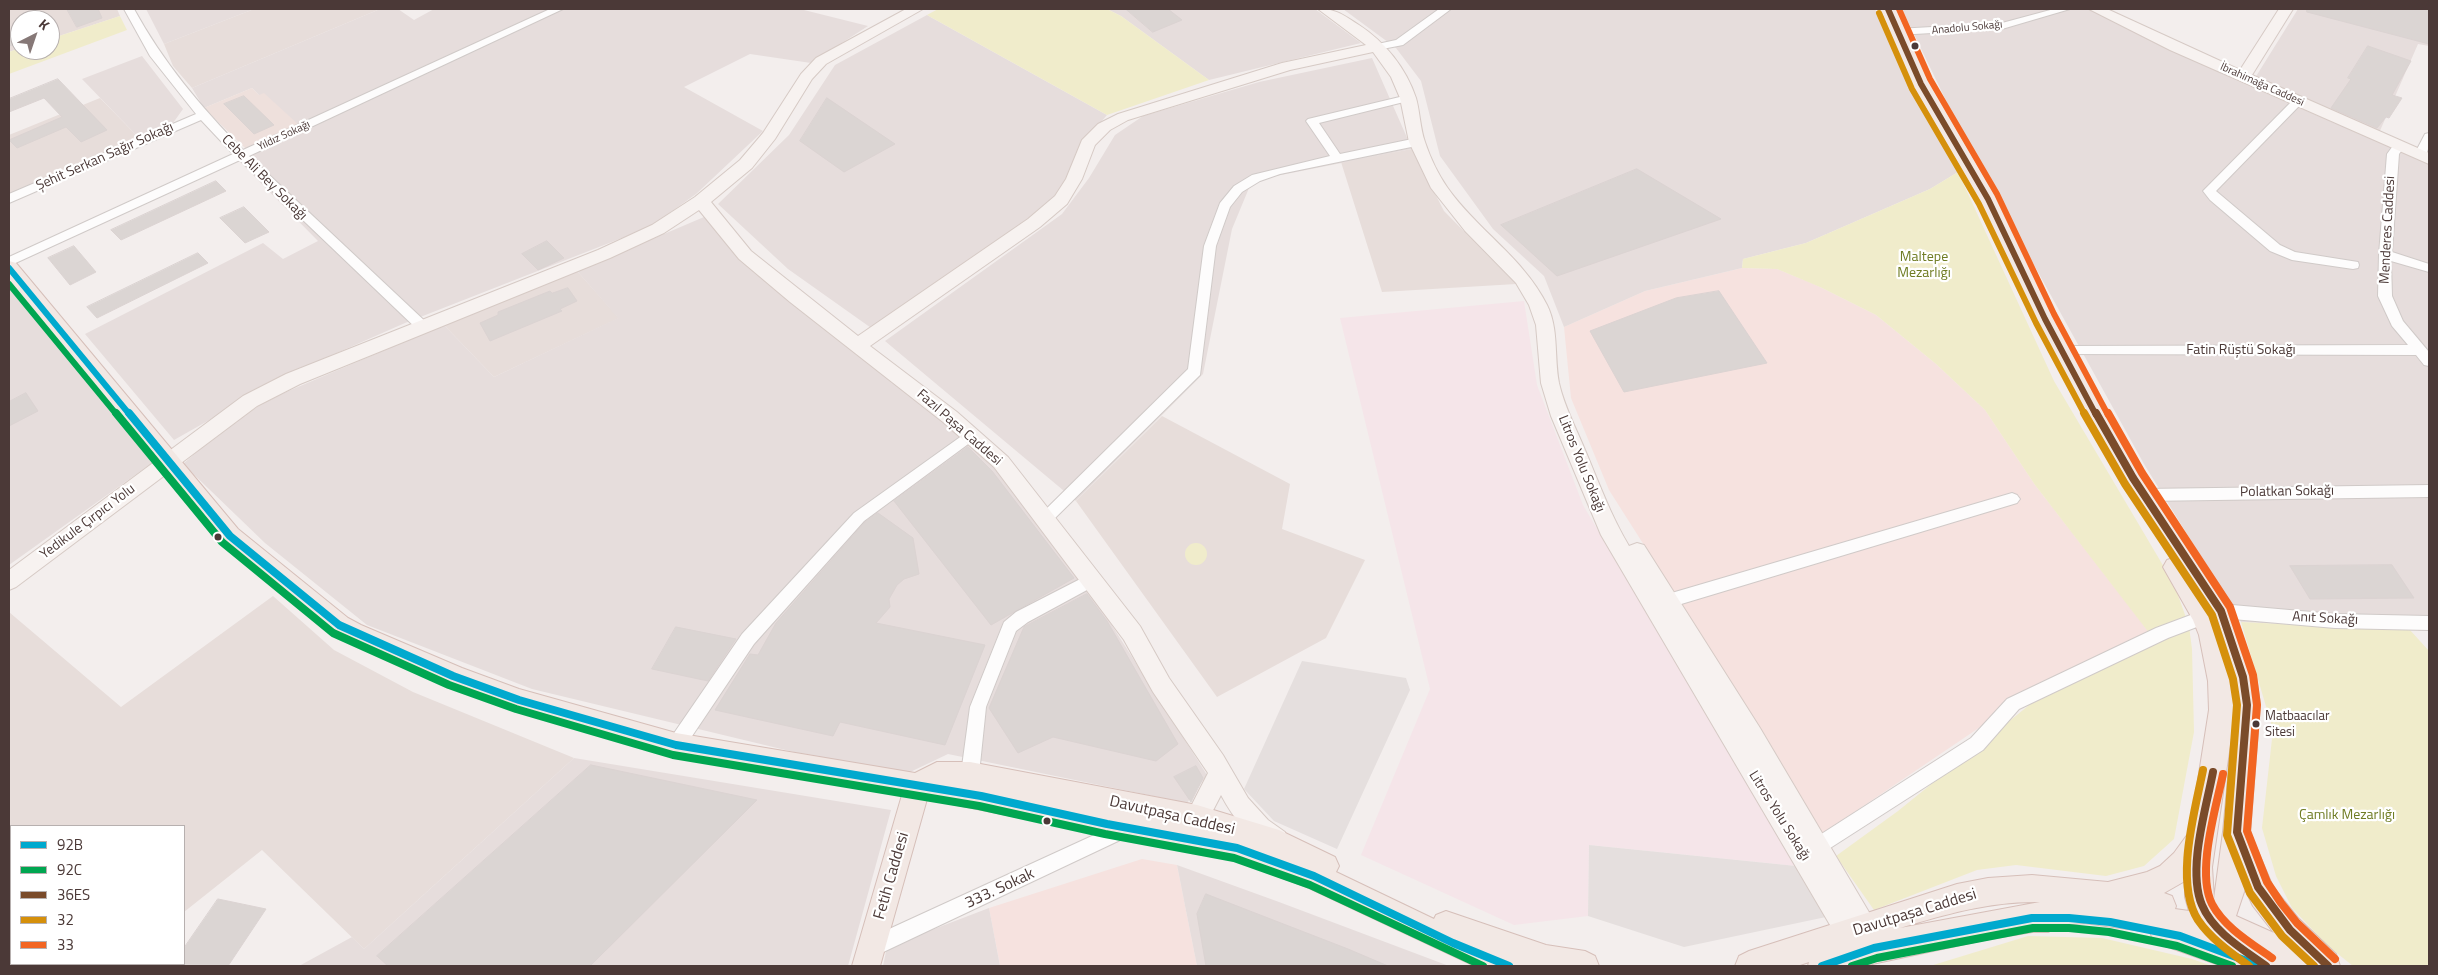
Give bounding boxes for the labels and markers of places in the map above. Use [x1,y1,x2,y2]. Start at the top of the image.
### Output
unlabelled marker [1910,41,1920,51]
unlabelled marker [213,532,223,542]
place label: Matbaacılar Sitesi [2265,709,2329,740]
marker: Matbaacılar Sitesi [2251,719,2261,729]
unlabelled marker [1042,816,1052,826]

